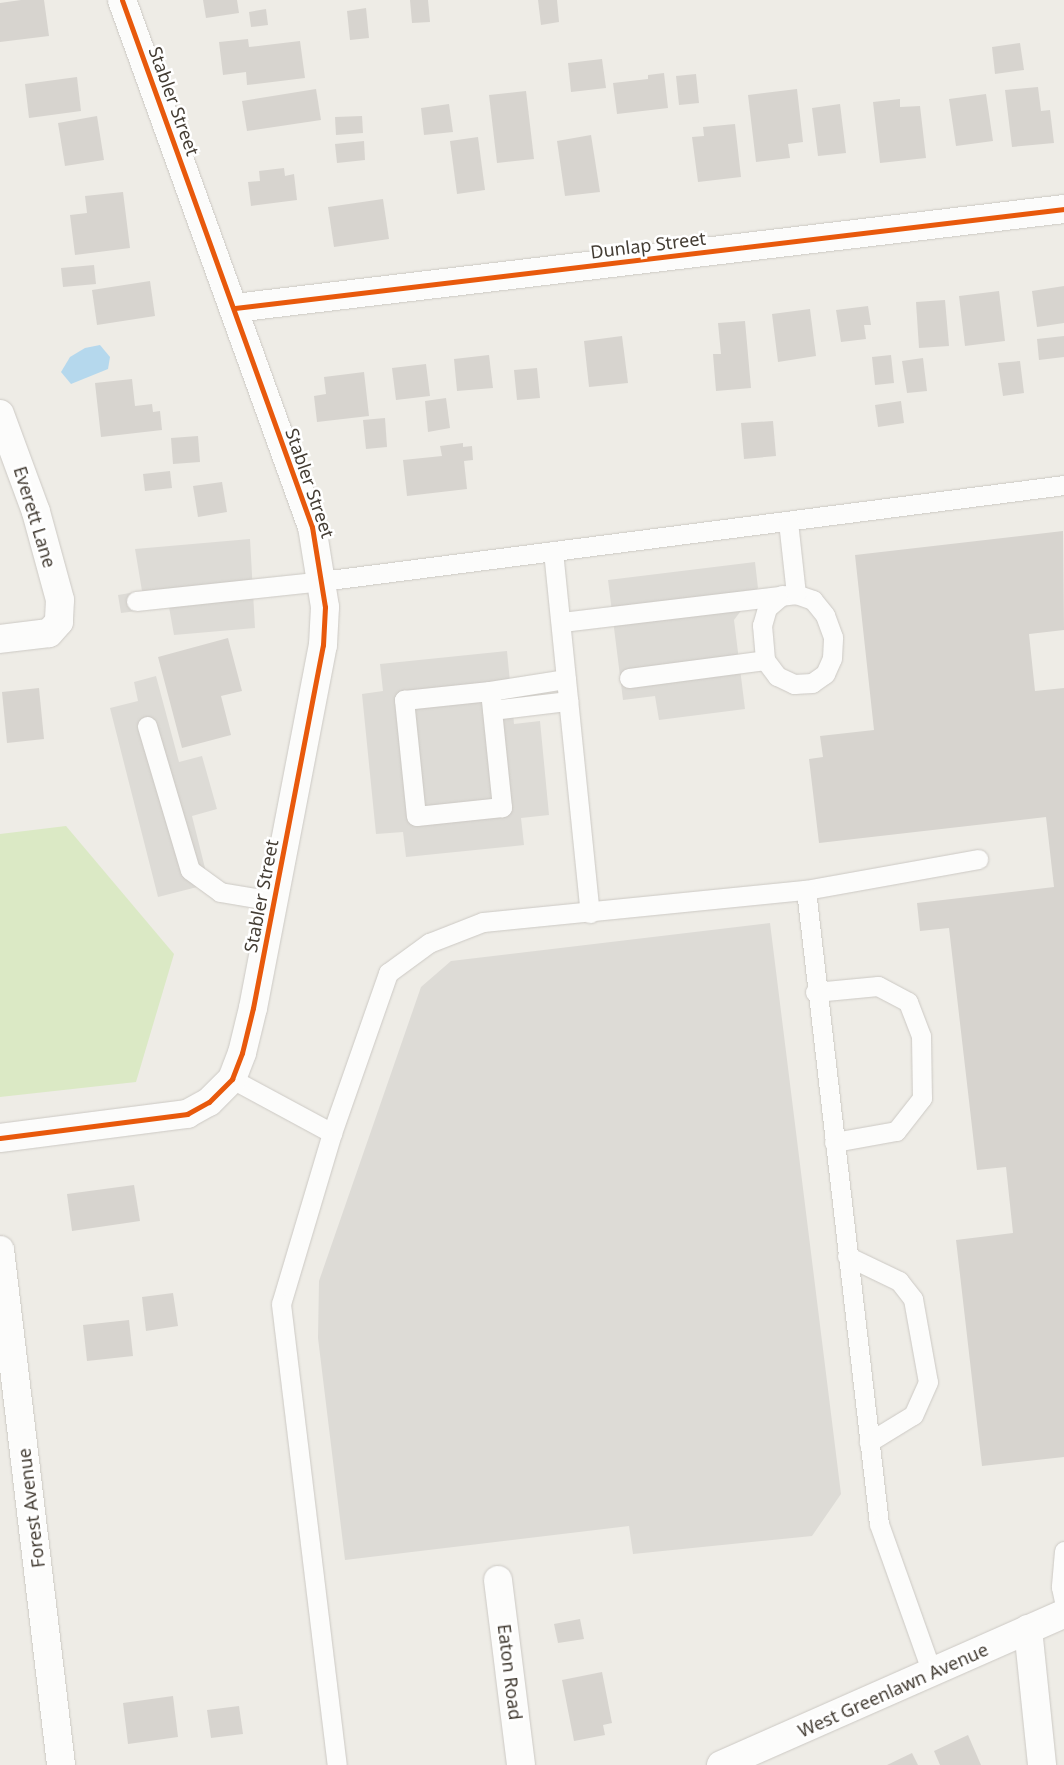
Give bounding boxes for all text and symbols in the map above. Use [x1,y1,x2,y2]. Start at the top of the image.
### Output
street label: Stabler Street [144,43,204,159]
street label: Dunlap Street [589,227,707,263]
street label: Stabler Street [281,425,339,541]
street label: Everett Lane [9,464,61,570]
street label: Stabler Street [239,838,283,954]
street label: Forest Avenue [13,1447,49,1569]
street label: Eaton Road [493,1623,527,1721]
street label: West Greenlawn Avenue [795,1638,991,1742]

